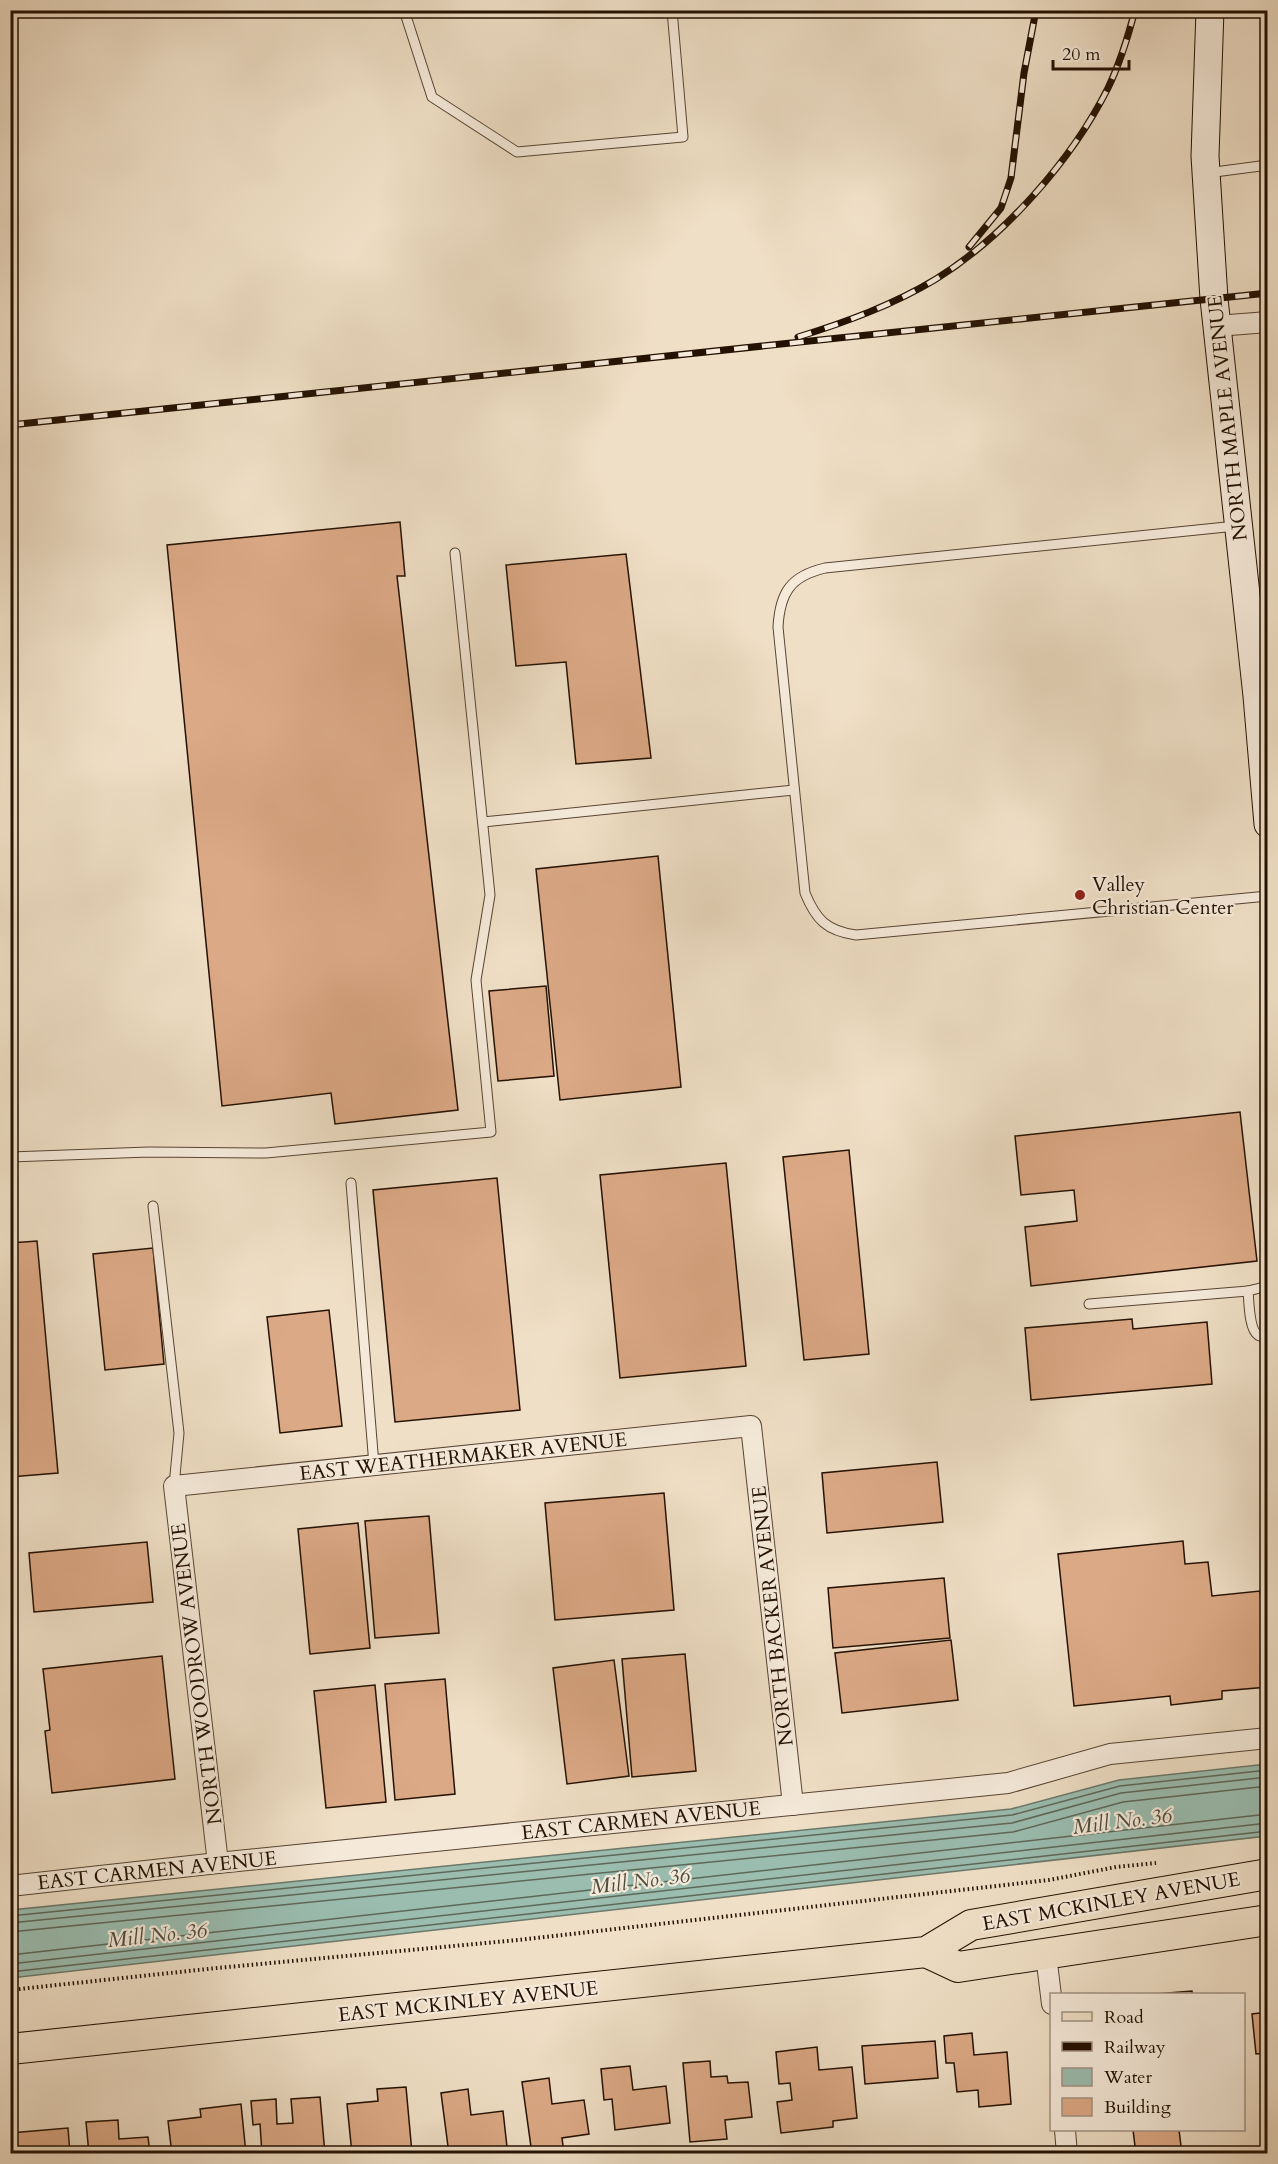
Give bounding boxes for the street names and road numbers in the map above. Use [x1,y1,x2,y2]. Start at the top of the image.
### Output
street label: NORTH MAPLE AVENUE [1201,294,1254,542]
street label: EAST WEATHERMAKER AVENUE [298,1426,628,1487]
street label: NORTH BACKER AVENUE [745,1484,800,1747]
street label: NORTH WOODROW AVENUE [165,1522,228,1826]
street label: EAST CARMEN AVENUE [520,1794,762,1846]
street label: EAST CARMEN AVENUE [36,1844,278,1896]
street label: EAST MCKINLEY AVENUE [980,1866,1242,1937]
street label: EAST MCKINLEY AVENUE [337,1974,599,2029]

